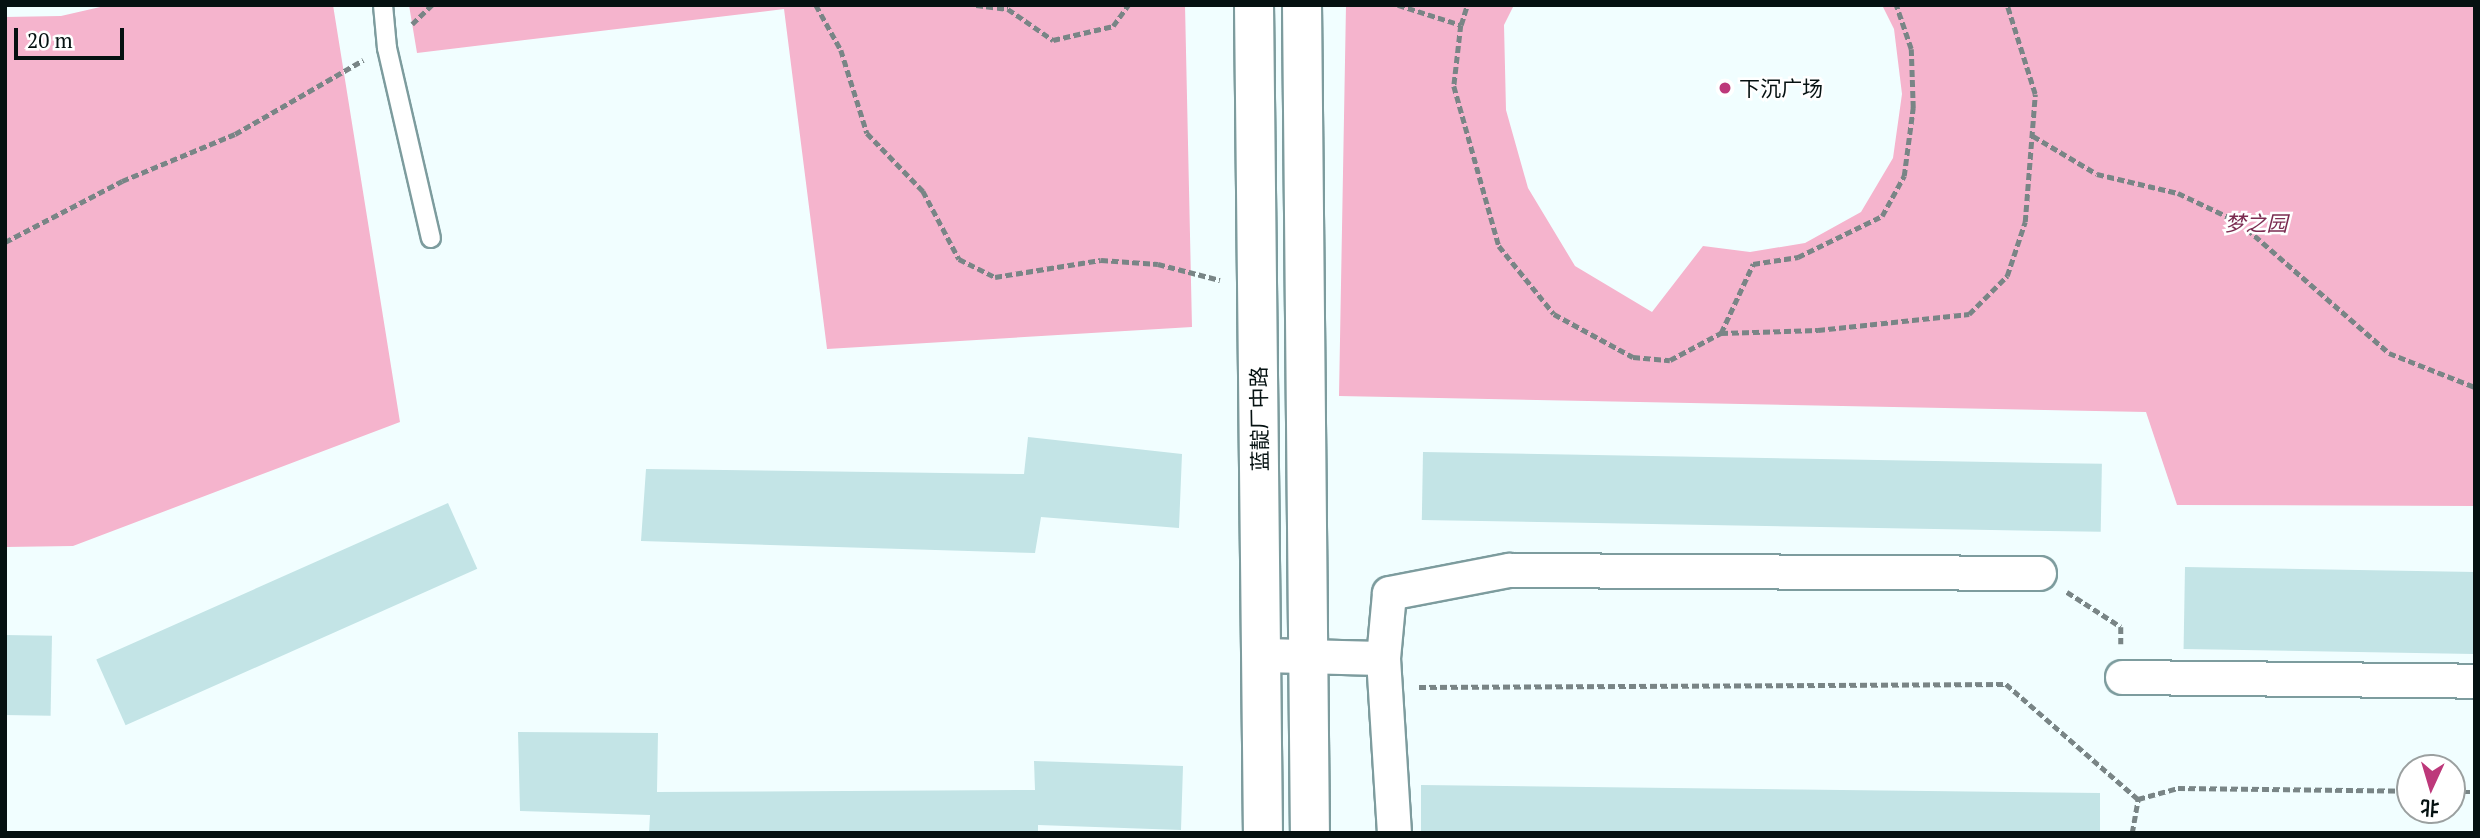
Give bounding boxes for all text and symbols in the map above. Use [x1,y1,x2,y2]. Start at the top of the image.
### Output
scale bar [18,14,128,58]
text: 20 m [27,26,73,54]
place label: 下沉广场 [1739,75,1823,101]
marker: 下沉广场 [1717,80,1733,96]
park label: 梦之园 [2225,210,2287,236]
street label: 蓝靛厂中路 [1245,366,1273,472]
north arrow [2396,754,2466,824]
text: 北 [2419,795,2440,822]

